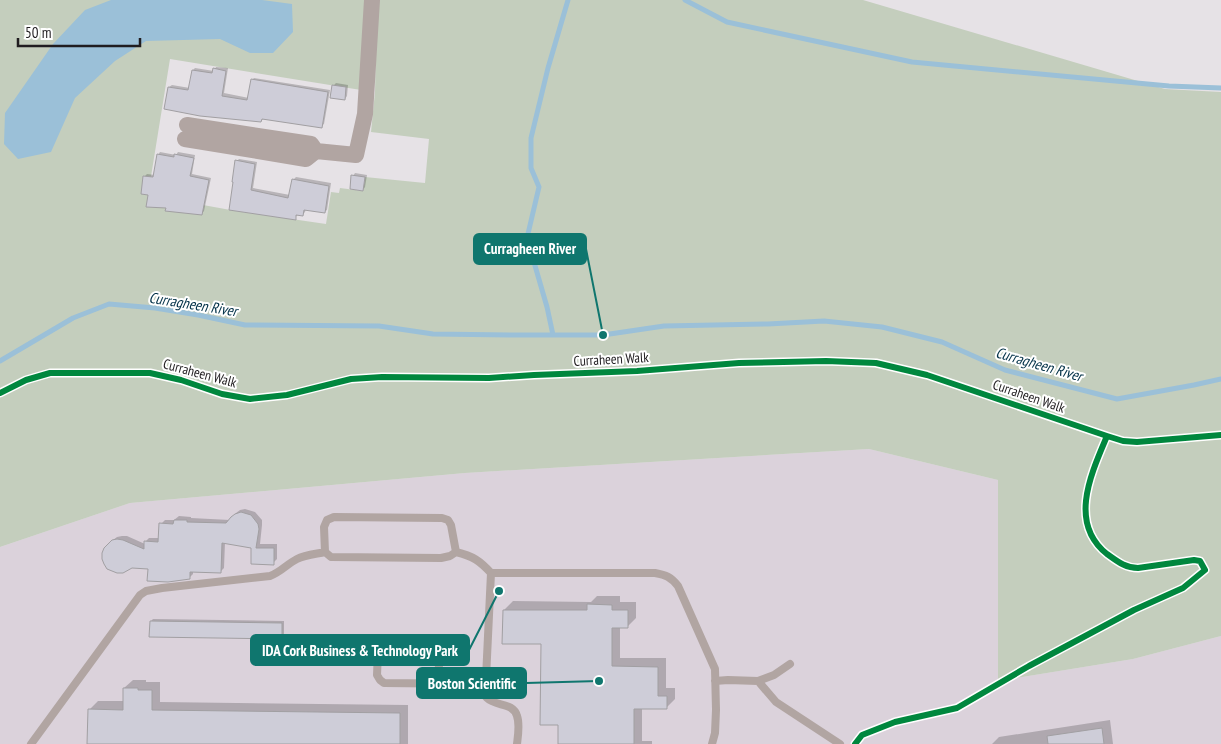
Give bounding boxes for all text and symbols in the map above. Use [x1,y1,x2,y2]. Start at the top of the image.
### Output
scale bar [18,15,140,47]
text: 50 m [25,23,51,42]
callout: Curragheen River [474,234,586,264]
text: Curragheen River [484,239,577,258]
water label: Curragheen River [148,288,240,321]
water label: Curragheen River [994,343,1086,386]
street label: Curraheen Walk [573,348,650,370]
street label: Curraheen Walk [161,355,239,392]
street label: Curraheen Walk [990,375,1068,417]
callout: IDA Cork Business & Technology Park [251,635,469,665]
text: IDA Cork Business & Technology Park [262,641,459,660]
callout: Boston Scientific [417,668,526,698]
text: Boston Scientific [428,674,517,693]

